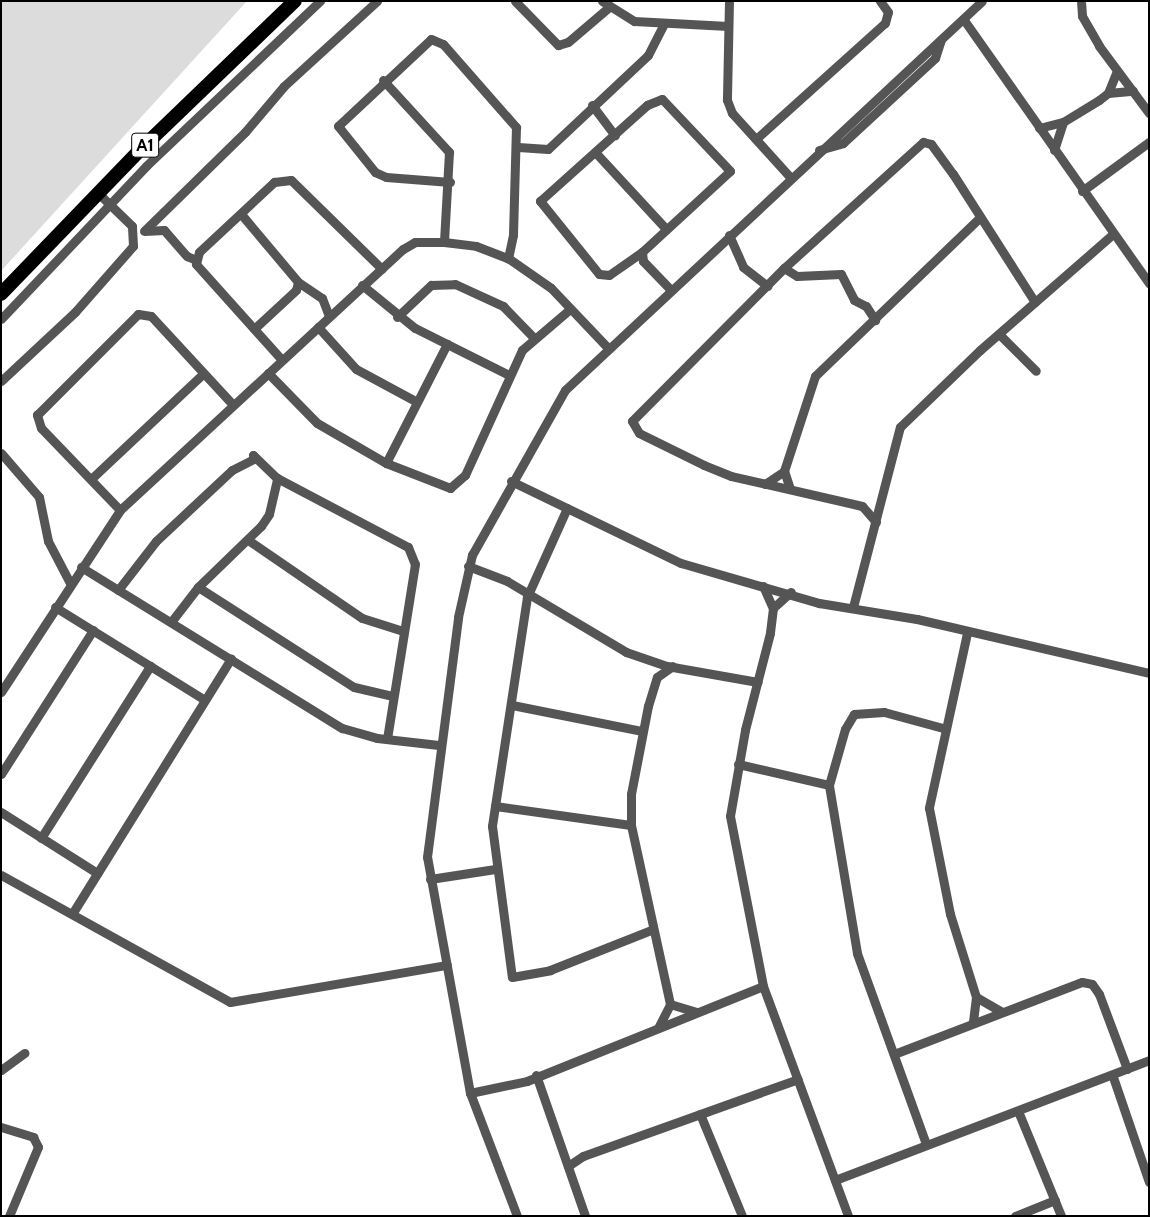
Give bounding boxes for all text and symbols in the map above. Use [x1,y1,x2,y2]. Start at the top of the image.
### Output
road number: A1 [130,130,160,160]

